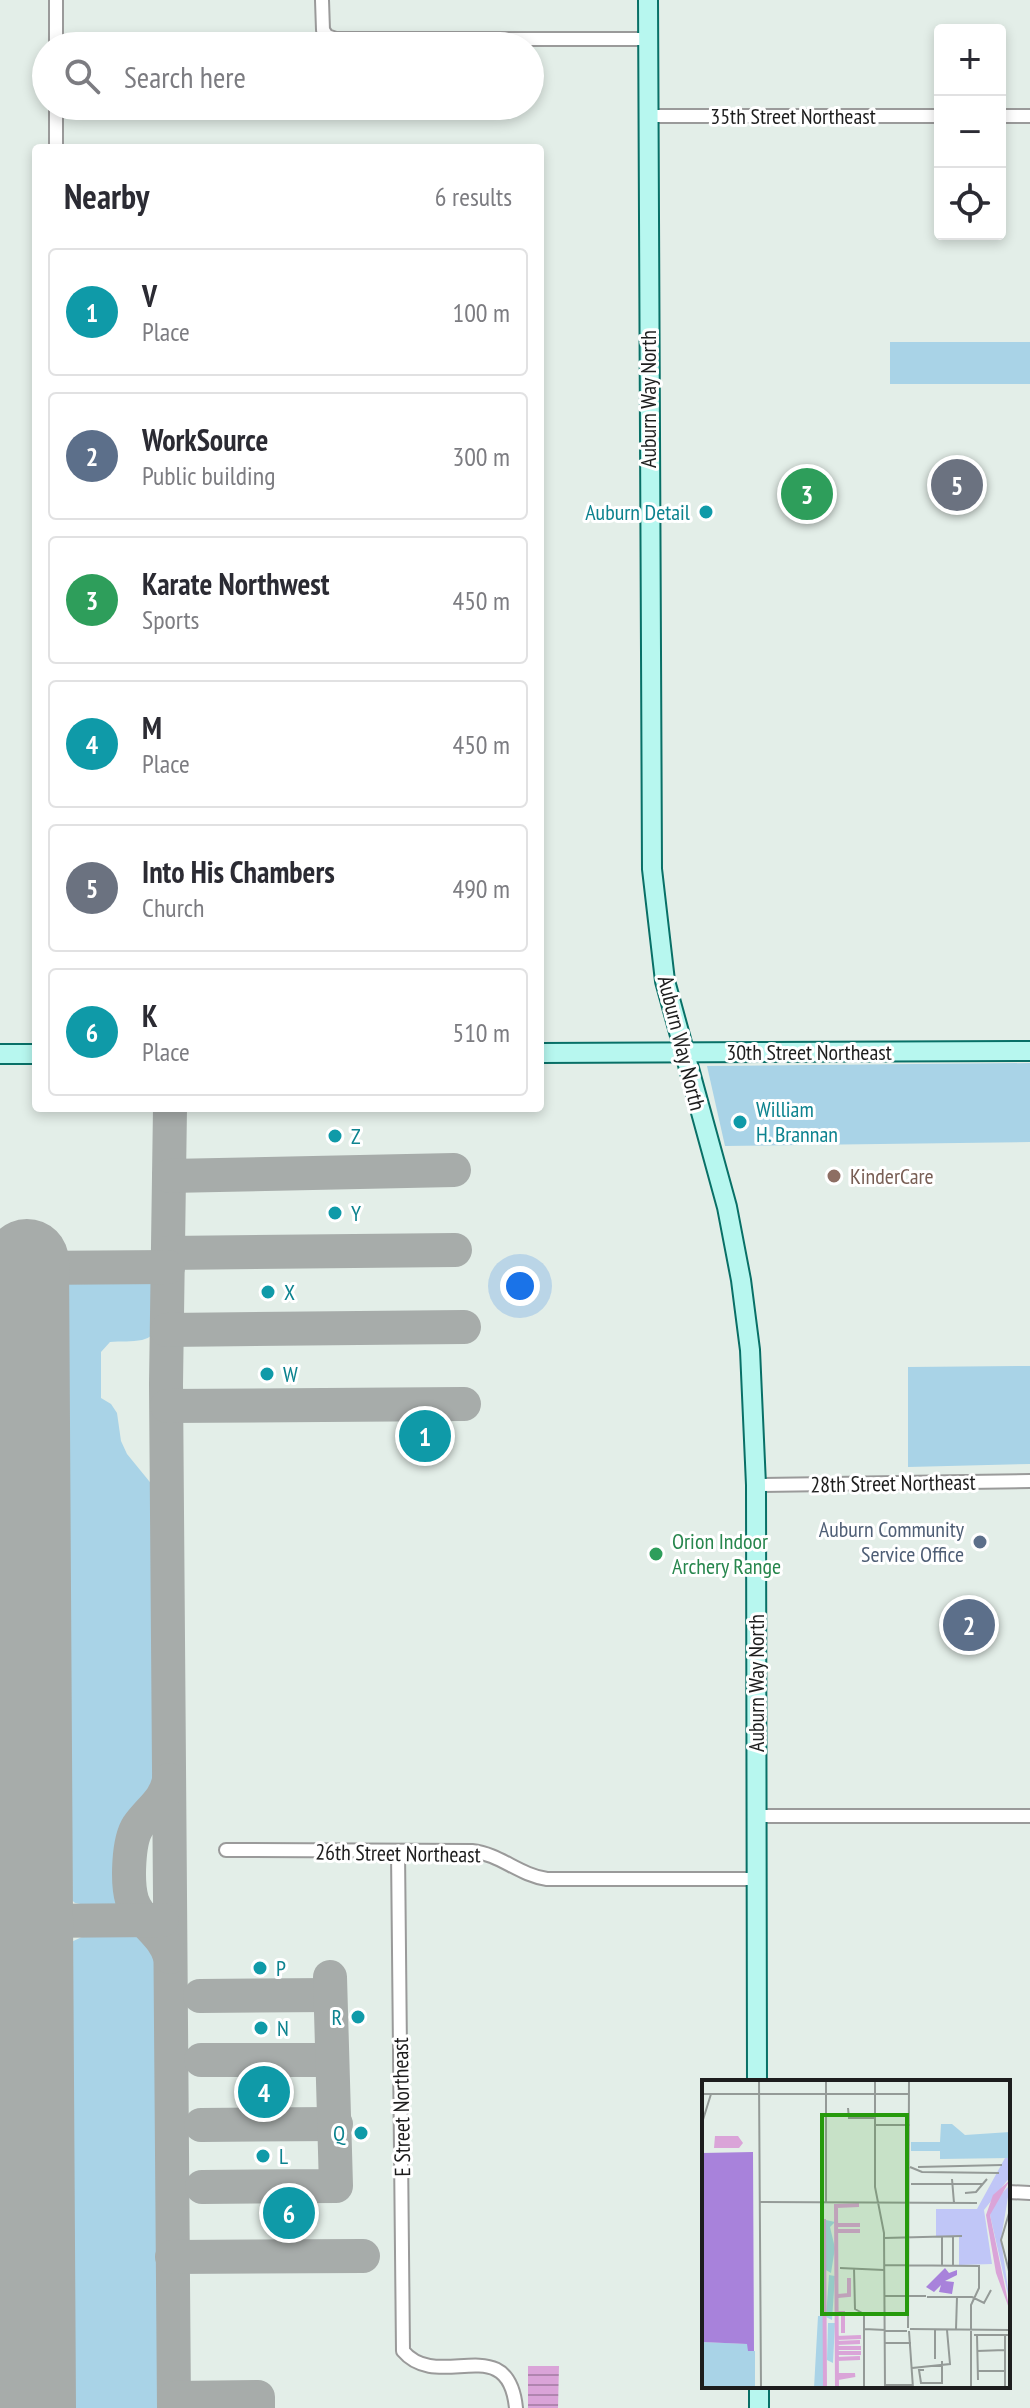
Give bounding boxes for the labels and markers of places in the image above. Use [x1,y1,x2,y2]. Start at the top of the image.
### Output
pin: 5 [931,455,983,515]
pin: 3 [781,464,833,524]
place label: Auburn Detail [585,498,691,526]
marker: Auburn Detail [697,503,715,521]
place label: William H. Brannan [756,1095,838,1148]
marker: William H. Brannan [731,1113,749,1131]
place label: Z [351,1122,361,1150]
marker: Z [326,1127,344,1145]
place label: KinderCare [850,1162,934,1190]
marker: KinderCare [825,1167,843,1185]
place label: Y [351,1199,361,1227]
marker: Y [326,1204,344,1222]
place label: X [284,1278,295,1306]
marker: X [259,1283,277,1301]
place label: W [283,1360,298,1388]
marker: W [258,1365,276,1383]
pin: 1 [399,1406,451,1466]
place label: Auburn Community Service Office [819,1515,965,1568]
place label: Orion Indoor Archery Range [672,1527,781,1580]
marker: Auburn Community Service Office [971,1533,989,1551]
marker: Orion Indoor Archery Range [647,1545,665,1563]
pin: 2 [943,1595,995,1655]
place label: P [276,1954,286,1982]
marker: P [251,1959,269,1977]
place label: R [331,2003,342,2031]
marker: R [349,2008,367,2026]
place label: N [277,2014,289,2042]
marker: N [252,2019,270,2037]
pin: 4 [238,2062,290,2122]
place label: Q [333,2119,346,2147]
marker: Q [352,2124,370,2142]
place label: L [279,2142,288,2170]
marker: L [254,2147,272,2165]
pin: 6 [263,2183,315,2243]

